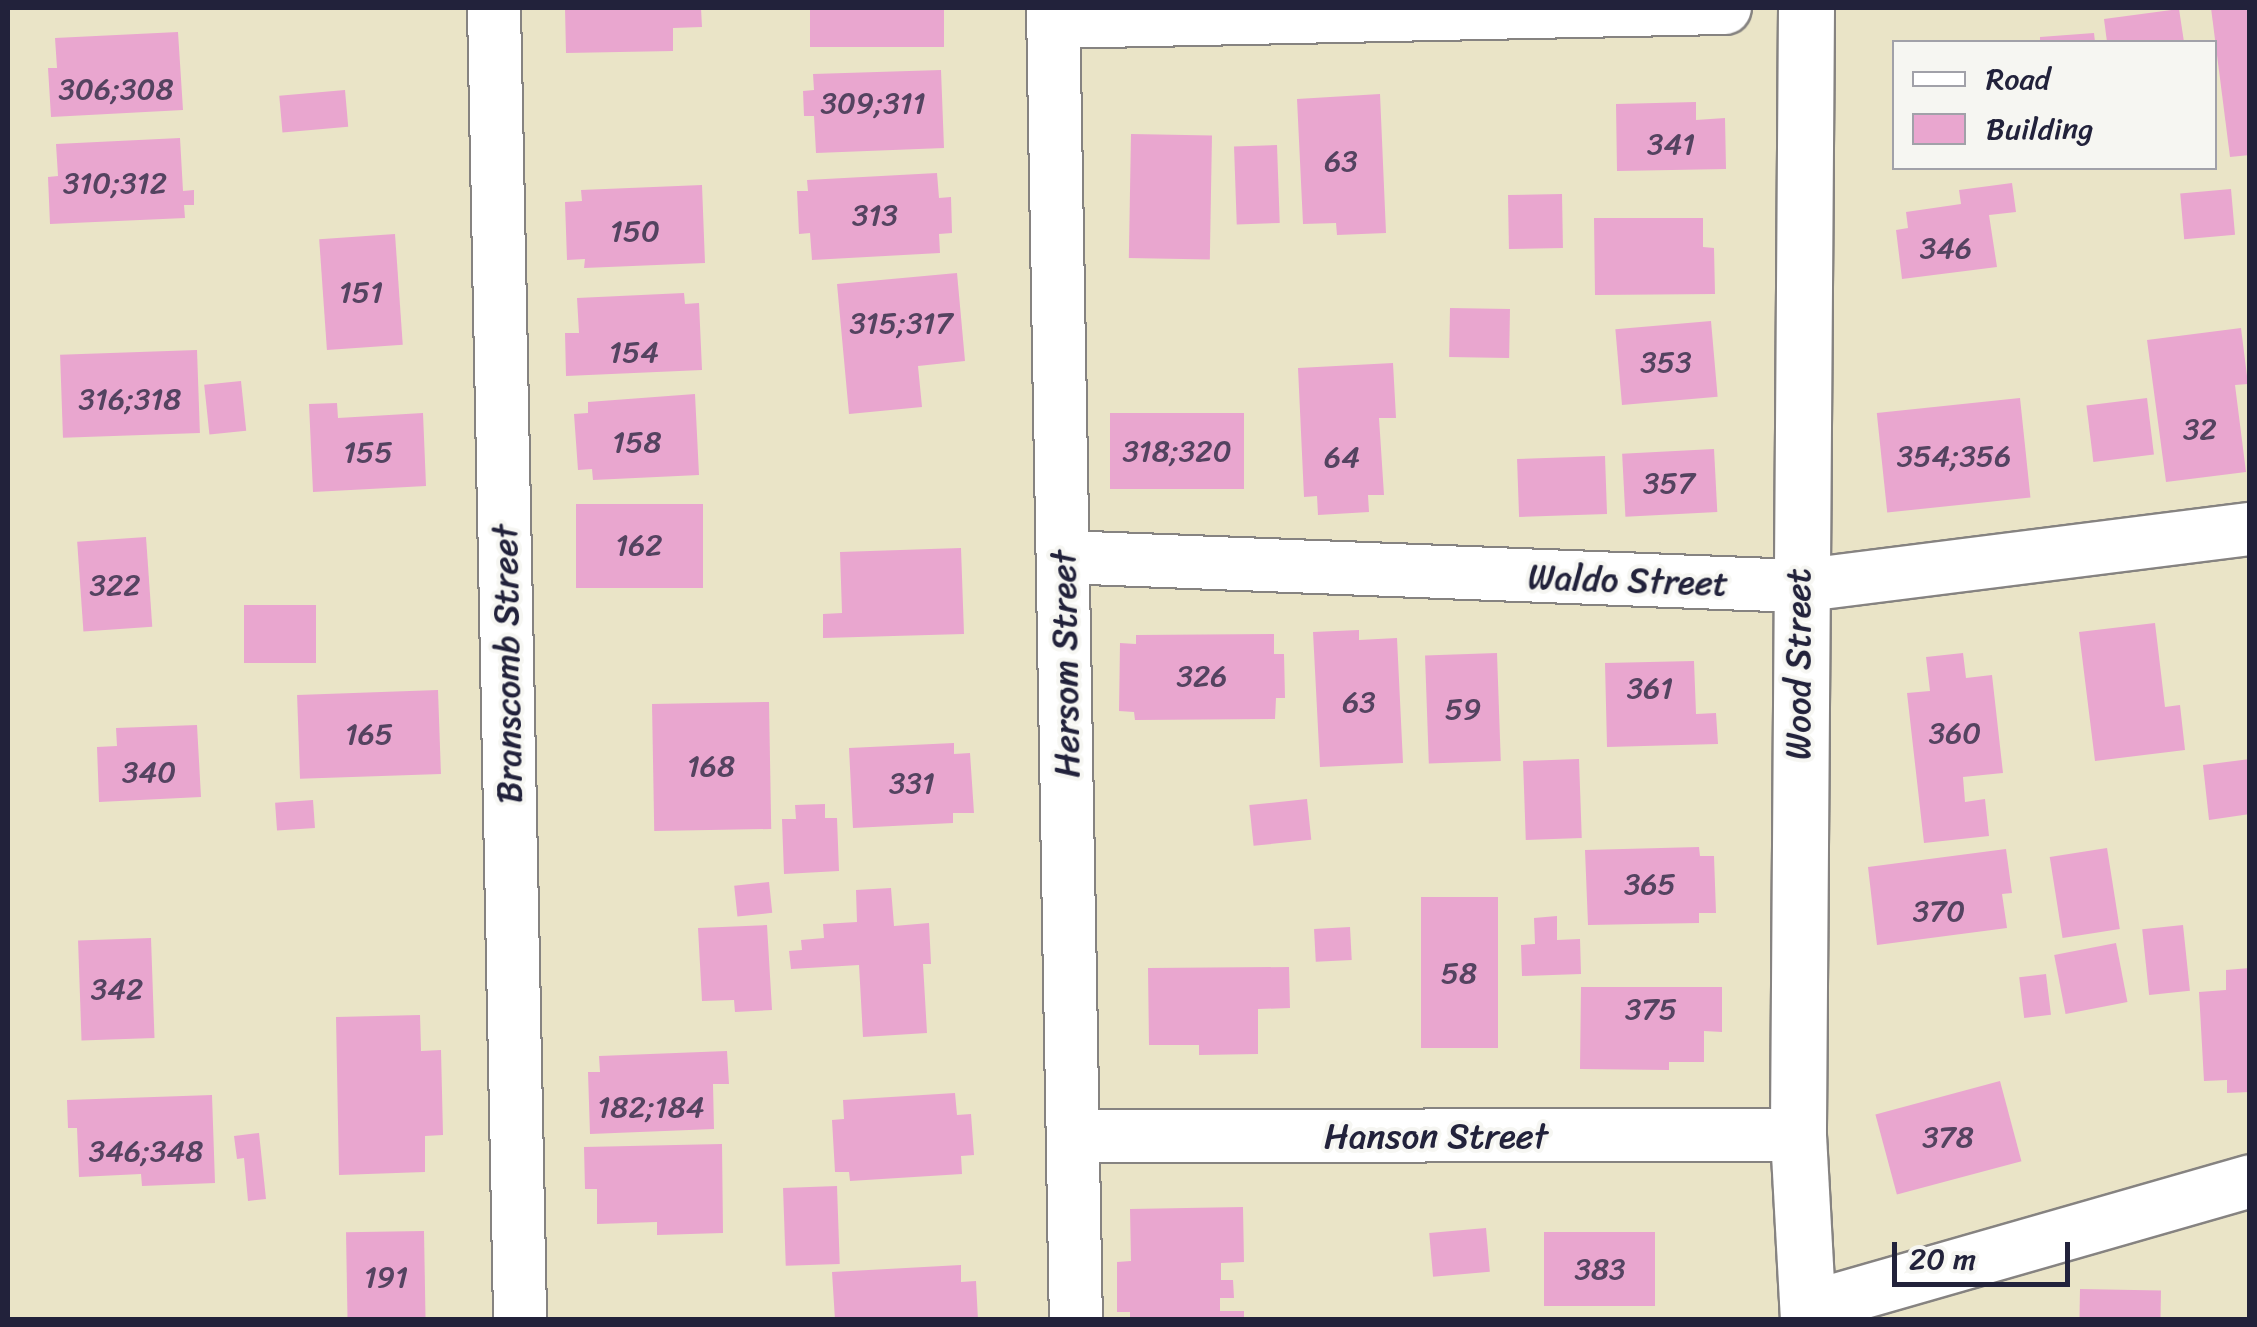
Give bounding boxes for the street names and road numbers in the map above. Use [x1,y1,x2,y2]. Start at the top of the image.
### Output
street label: Branscomb Street [484,524,530,804]
street label: Hersom Street [1042,549,1088,779]
street label: Waldo Street [1527,555,1729,605]
street label: Wood Street [1777,568,1819,760]
street label: Hanson Street [1324,1115,1548,1157]

